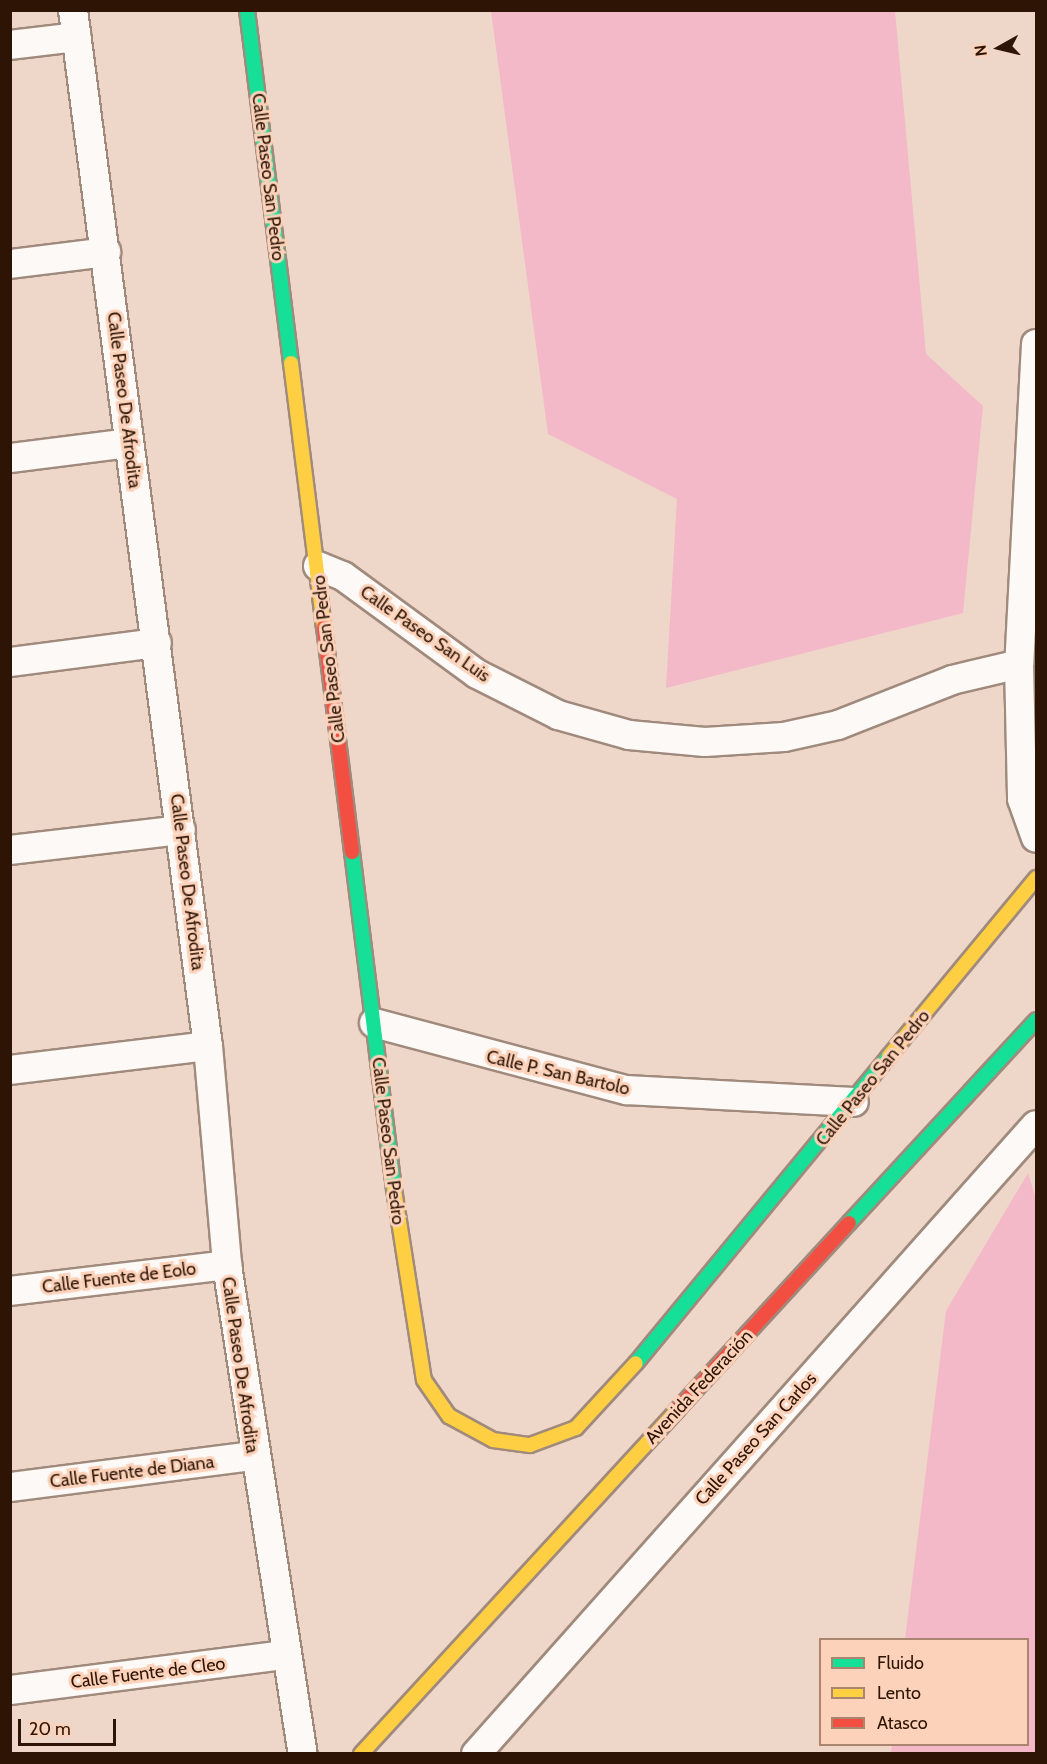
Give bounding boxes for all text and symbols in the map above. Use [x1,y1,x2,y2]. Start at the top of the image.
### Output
north arrow [969,18,1029,78]
text: N [970,44,991,57]
street label: Calle Paseo San Pedro [247,92,289,262]
street label: Calle Paseo De Afrodita [102,311,146,489]
street label: Calle Paseo San Pedro [308,574,350,744]
street label: Calle Paseo San Luis [356,581,494,687]
street label: Calle Paseo De Afrodita [165,793,209,971]
street label: Calle Paseo San Pedro [812,1006,934,1150]
street label: Calle P. San Bartolo [484,1046,632,1100]
street label: Calle Paseo San Pedro [367,1056,409,1226]
street label: Calle Fuente de Eolo [41,1258,197,1298]
street label: Calle Paseo De Afrodita [217,1276,263,1454]
street label: Avenida Federación [641,1325,757,1449]
street label: Calle Paseo San Carlos [691,1368,821,1510]
street label: Calle Fuente de Diana [49,1451,215,1493]
legend [819,1638,1029,1746]
text: Fluido [877,1652,924,1674]
street label: Calle Fuente de Cleo [69,1653,227,1693]
text: Lento [877,1682,921,1704]
scale bar [21,1707,118,1745]
text: Atasco [877,1712,928,1734]
text: 20 m [29,1718,71,1740]

